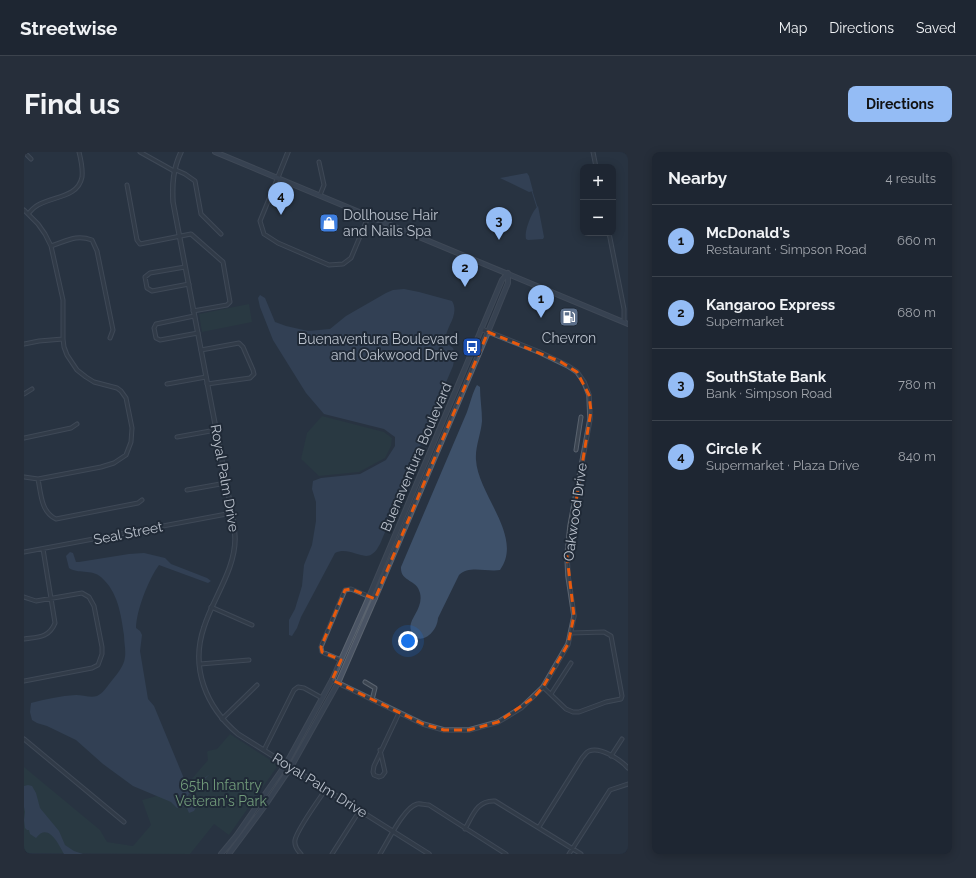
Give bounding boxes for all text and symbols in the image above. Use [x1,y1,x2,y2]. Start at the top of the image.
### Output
text: Streetwise [20,17,117,39]
text: Map [779,20,807,36]
text: Directions [829,20,894,36]
text: Saved [916,20,956,36]
button: Directions [848,86,952,122]
text: Find us [24,88,120,121]
map controls [580,164,616,236]
button: + [580,164,616,200]
text: Nearby [668,168,727,188]
text: 4 results [885,171,936,186]
pin: 4 [268,182,294,215]
button: − [580,200,616,236]
place label: Dollhouse Hair and Nails Spa [343,207,438,239]
pin: 3 [486,207,512,240]
shop icon: Dollhouse Hair and Nails Spa [318,212,340,234]
text: McDonald's [706,224,790,242]
text: 1 [678,233,684,248]
text: 660 m [897,233,936,248]
text: Restaurant · Simpson Road [706,242,867,257]
pin: 2 [452,254,478,287]
pin: 1 [528,285,554,318]
text: Kangaroo Express [706,296,835,314]
text: 2 [677,305,685,320]
text: 680 m [897,305,936,320]
fuel station icon: Chevron [558,306,580,328]
text: Supermarket [706,314,784,329]
place label: Chevron [542,330,596,346]
place label: Buenaventura Boulevard and Oakwood Drive [298,331,458,363]
bus stop icon: Buenaventura Boulevard and Oakwood Drive [461,336,483,358]
text: SouthState Bank [706,368,826,386]
text: 3 [677,377,685,392]
text: 780 m [898,377,936,392]
street label: Buenaventura Boulevard [377,380,455,534]
text: Bank · Simpson Road [706,386,832,401]
street label: Royal Palm Drive [208,423,242,533]
text: Circle K [706,440,762,458]
text: 4 [677,449,685,464]
text: 840 m [898,449,936,464]
text: Supermarket · Plaza Drive [706,458,860,473]
street label: Oakwood Drive [560,462,590,562]
street label: Seal Street [92,518,164,548]
your location [398,631,418,651]
street label: Royal Palm Drive [270,749,370,821]
park label: 65th Infantry Veteran's Park [175,777,267,809]

